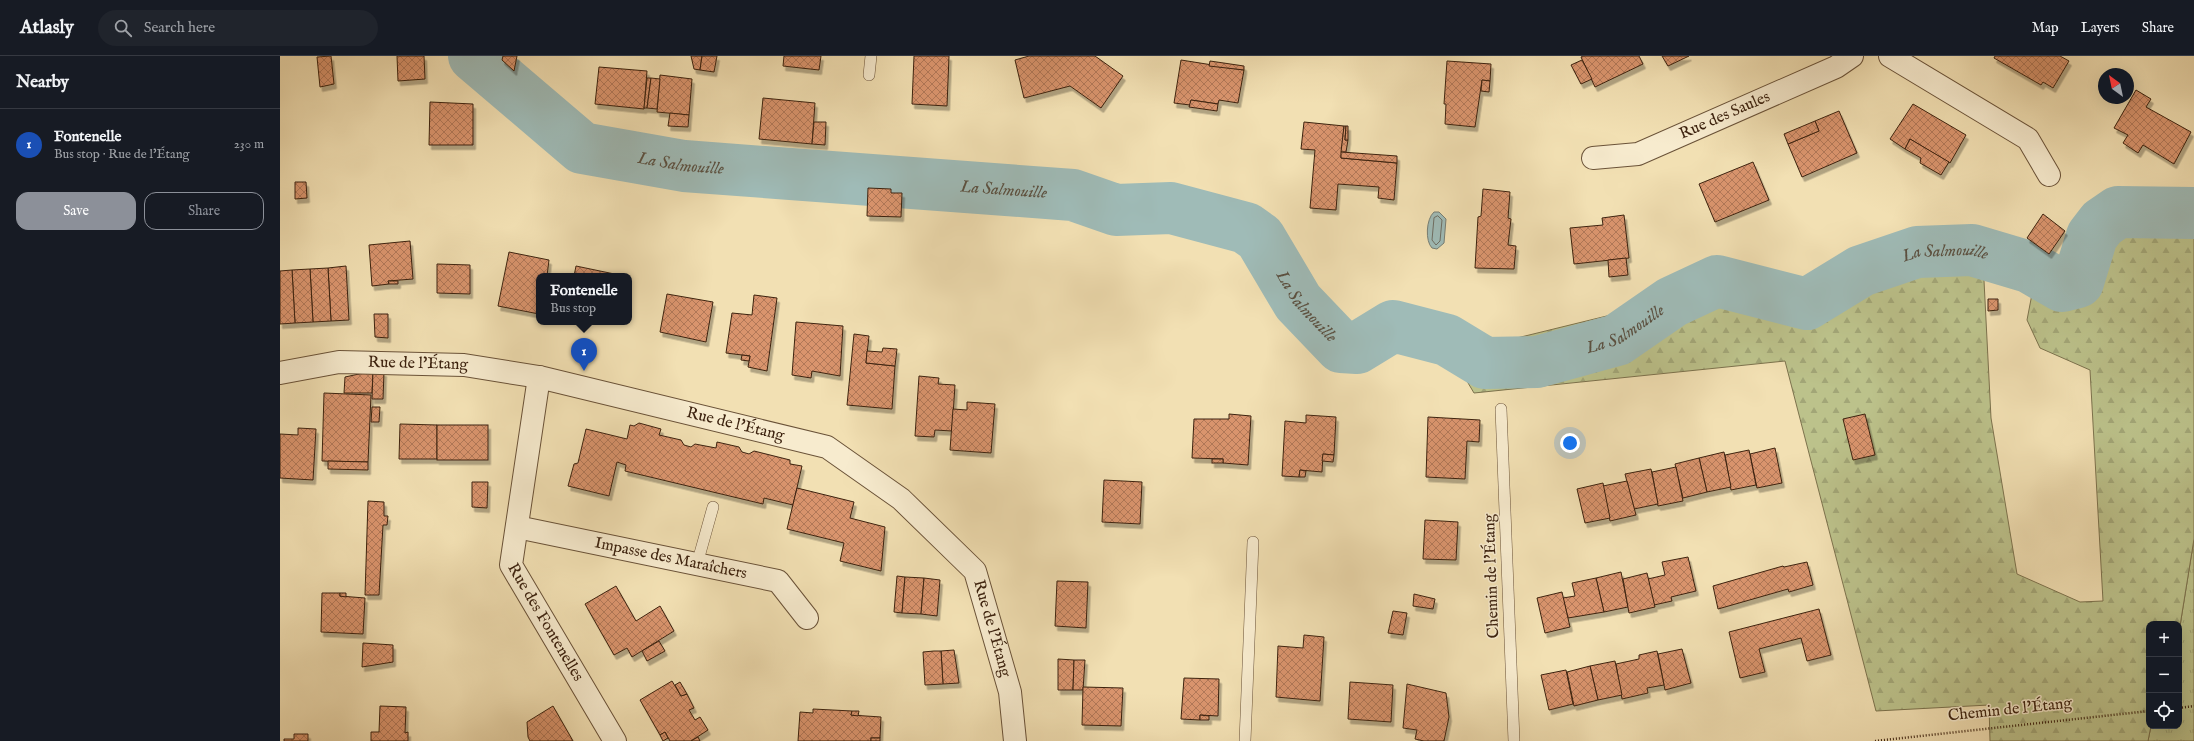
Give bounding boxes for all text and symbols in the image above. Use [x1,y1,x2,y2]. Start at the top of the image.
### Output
search box [98,10,378,46]
text: Atlasly [20,16,74,40]
icon: search [112,17,134,39]
text: Search here [144,18,215,37]
text: Map [2032,19,2059,37]
text: Layers [2081,19,2120,37]
text: Share [2142,19,2174,37]
north arrow [2098,68,2134,104]
text: Nearby [16,72,69,93]
street label: Rue des Saules [1676,87,1774,145]
text: Fontenelle [54,127,121,146]
text: 1 [27,136,31,153]
text: 230 m [234,136,264,153]
text: Bus stop · Rue de l'Étang [54,146,190,163]
water label: La Salmouille [635,147,725,179]
water label: La Salmouille [959,176,1048,204]
button: Save [16,192,136,230]
button: Share [144,192,264,230]
water label: La Salmouille [1898,239,1991,267]
water label: La Salmouille [1271,266,1342,347]
popup [536,273,632,325]
text: Fontenelle [550,281,618,300]
text: Bus stop [550,300,596,317]
water label: La Salmouille [1583,300,1669,359]
pin: 1 [571,338,597,371]
street label: Rue de l'Étang [368,352,469,375]
street label: Rue de l'Étang [684,403,787,446]
your location [1560,433,1580,453]
street label: Chemin de l'Étang [1478,513,1504,639]
street label: Impasse des Maraîchers [593,533,749,584]
street label: Rue des Fontenelles [502,560,588,686]
street label: Rue de l'Étang [968,578,1015,680]
map controls [2146,621,2182,729]
button: + [2146,621,2182,657]
button: − [2146,657,2182,693]
street label: Chemin de l'Étang [1947,692,2073,726]
button: locate [2146,693,2182,729]

